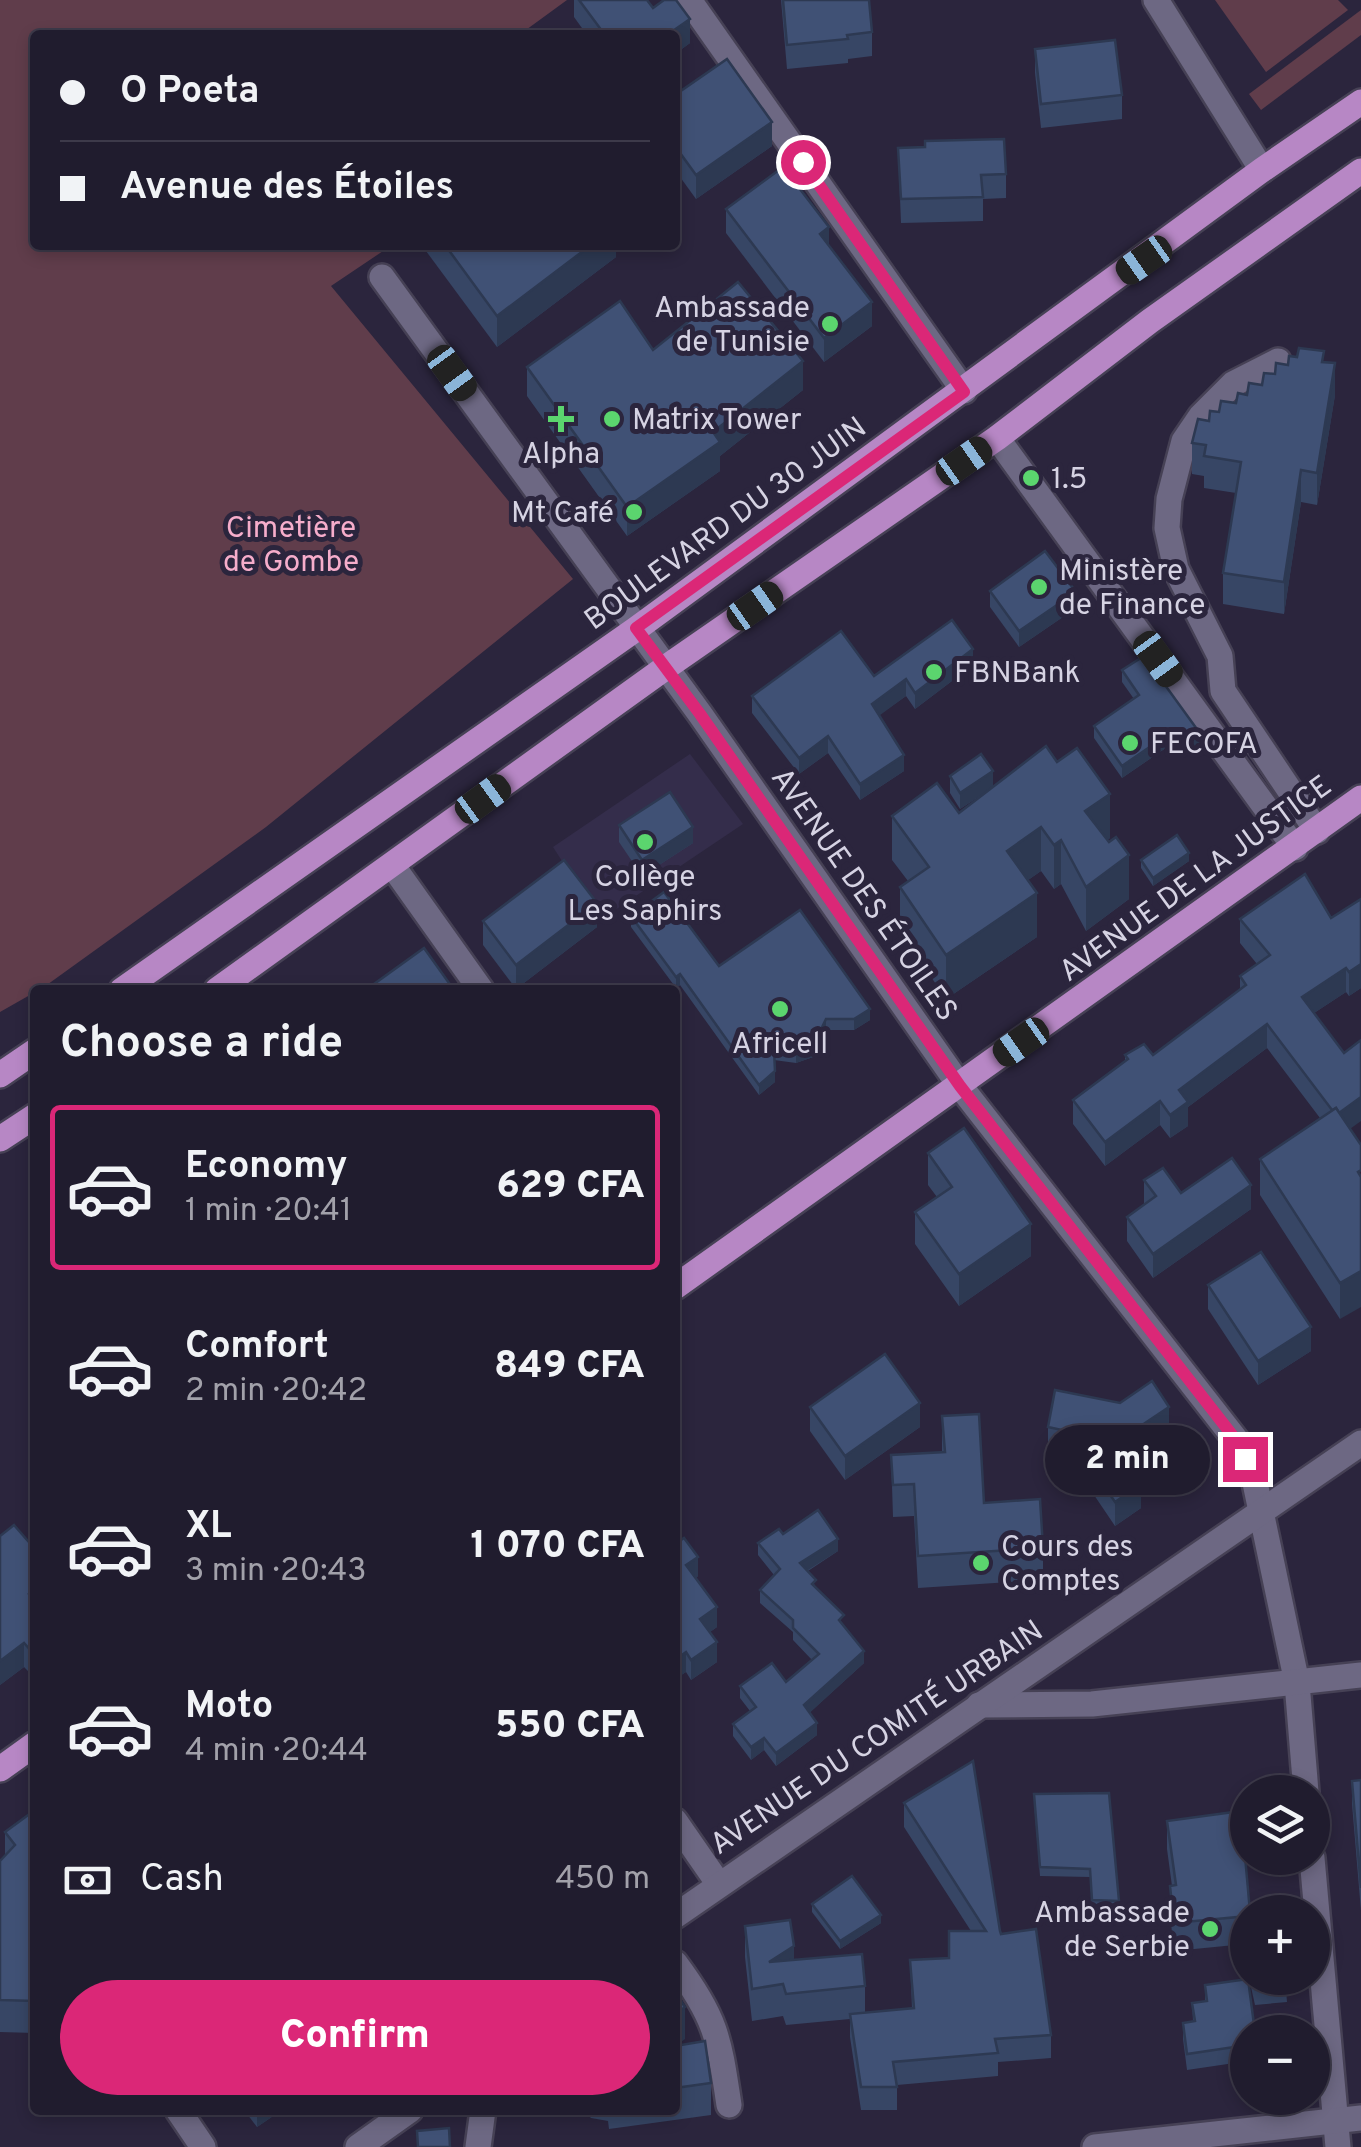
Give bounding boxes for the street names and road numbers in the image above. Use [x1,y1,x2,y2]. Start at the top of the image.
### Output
street label: BOULEVARD DU 30 JUIN [578,410,875,640]
street label: AVENUE DES ÉTOILES [761,760,966,1029]
street label: AVENUE DE LA JUSTICE [1053,769,1340,991]
street label: AVENUE DU COMITÉ URBAIN [703,1612,1051,1864]

